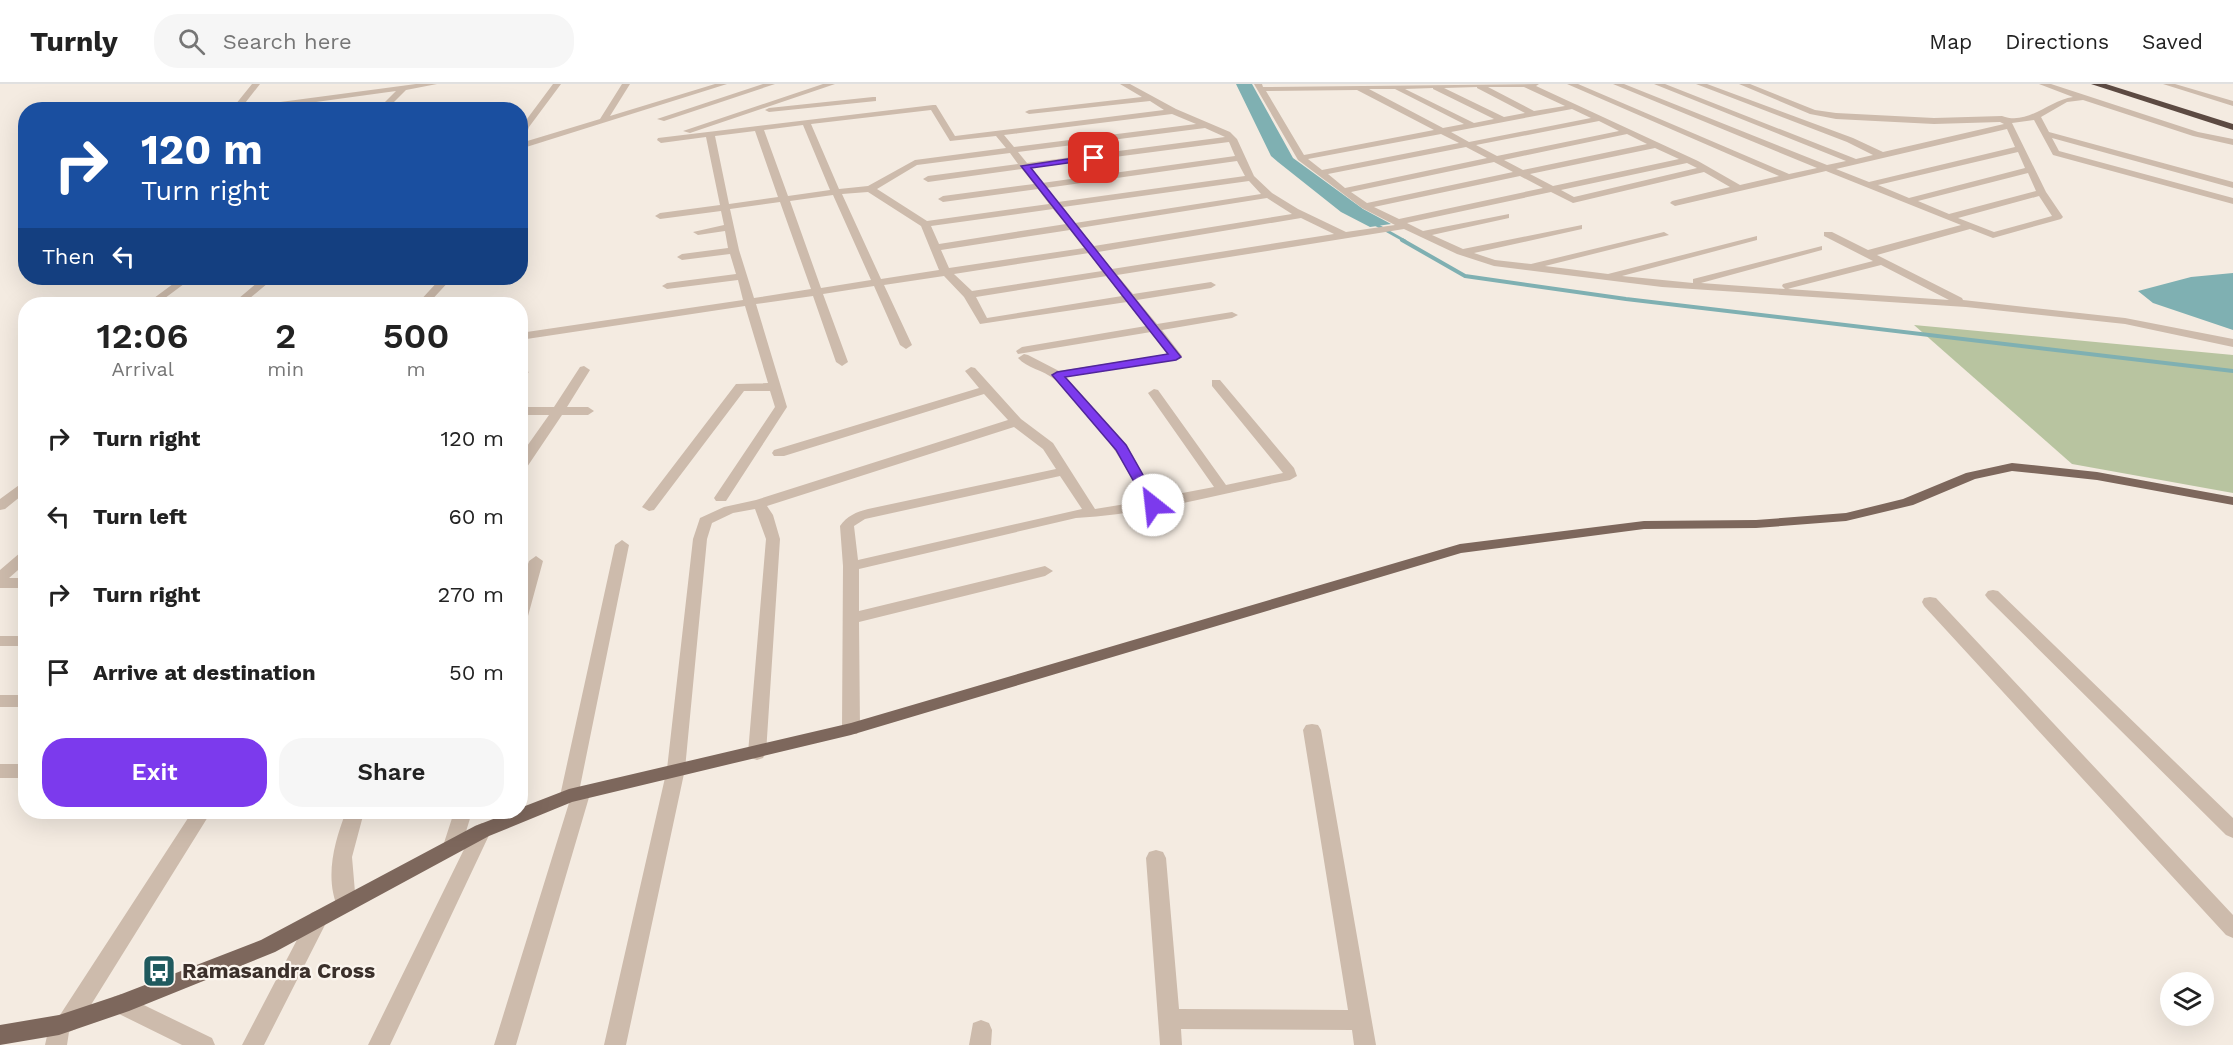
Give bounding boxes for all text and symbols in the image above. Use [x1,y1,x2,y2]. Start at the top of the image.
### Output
search box [154,14,574,68]
text: Turnly [30,25,118,58]
icon: search [175,25,208,58]
text: Search here [223,29,352,54]
text: Map [1929,29,1972,54]
text: Directions [2005,29,2109,54]
text: Saved [2142,29,2203,54]
text: 120 m [141,125,263,174]
icon: right [42,126,120,204]
pin [1068,132,1119,183]
icon: arrive [1077,141,1110,174]
text: Turn right [141,175,270,207]
icon: left [107,240,140,273]
text: Then [42,244,95,269]
text: 12:06 [97,315,189,357]
text: 2 [275,315,296,357]
text: 500 [383,315,449,357]
text: Arrival [111,357,174,381]
text: min [267,357,304,381]
text: m [406,357,426,381]
icon: right [42,422,75,455]
text: Turn right [93,426,200,451]
text: 120 m [440,426,504,451]
position arrow [1121,473,1185,537]
icon: left [42,500,75,533]
text: Turn left [93,504,187,529]
text: 60 m [448,504,504,529]
icon: right [42,578,75,611]
text: Turn right [93,582,200,607]
text: 270 m [438,582,504,607]
icon: arrive [42,656,75,689]
text: Arrive at destination [93,660,316,685]
text: 50 m [449,660,504,685]
button: Exit [42,738,267,807]
button: Share [279,738,504,807]
bus stop icon: Ramasandra Cross [141,953,177,989]
place label: Ramasandra Cross [182,958,375,983]
map controls [2160,972,2214,1026]
button: layers [2160,972,2214,1026]

